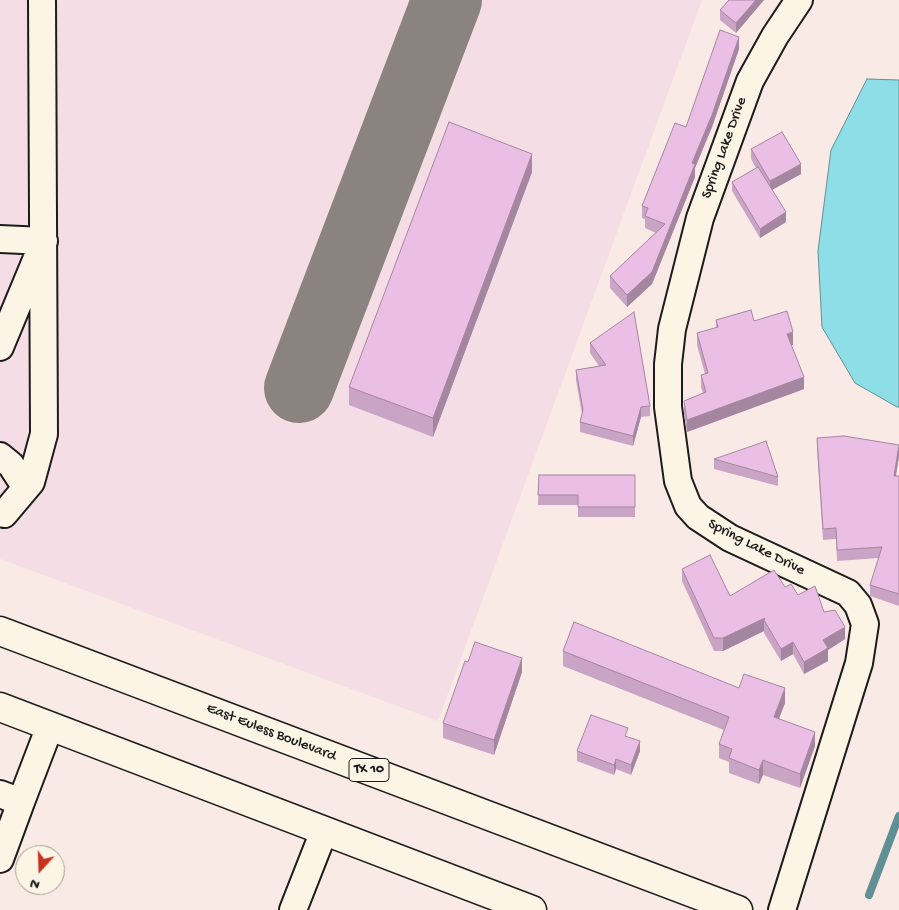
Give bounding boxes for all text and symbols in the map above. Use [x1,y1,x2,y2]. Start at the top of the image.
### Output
street label: Spring Lake Drive [698,95,752,201]
street label: Spring Lake Drive [704,516,808,580]
street label: East Euless Boulevard [204,700,338,766]
road number: TX 10 [349,758,389,782]
north arrow [15,845,65,895]
text: N [28,874,42,893]

